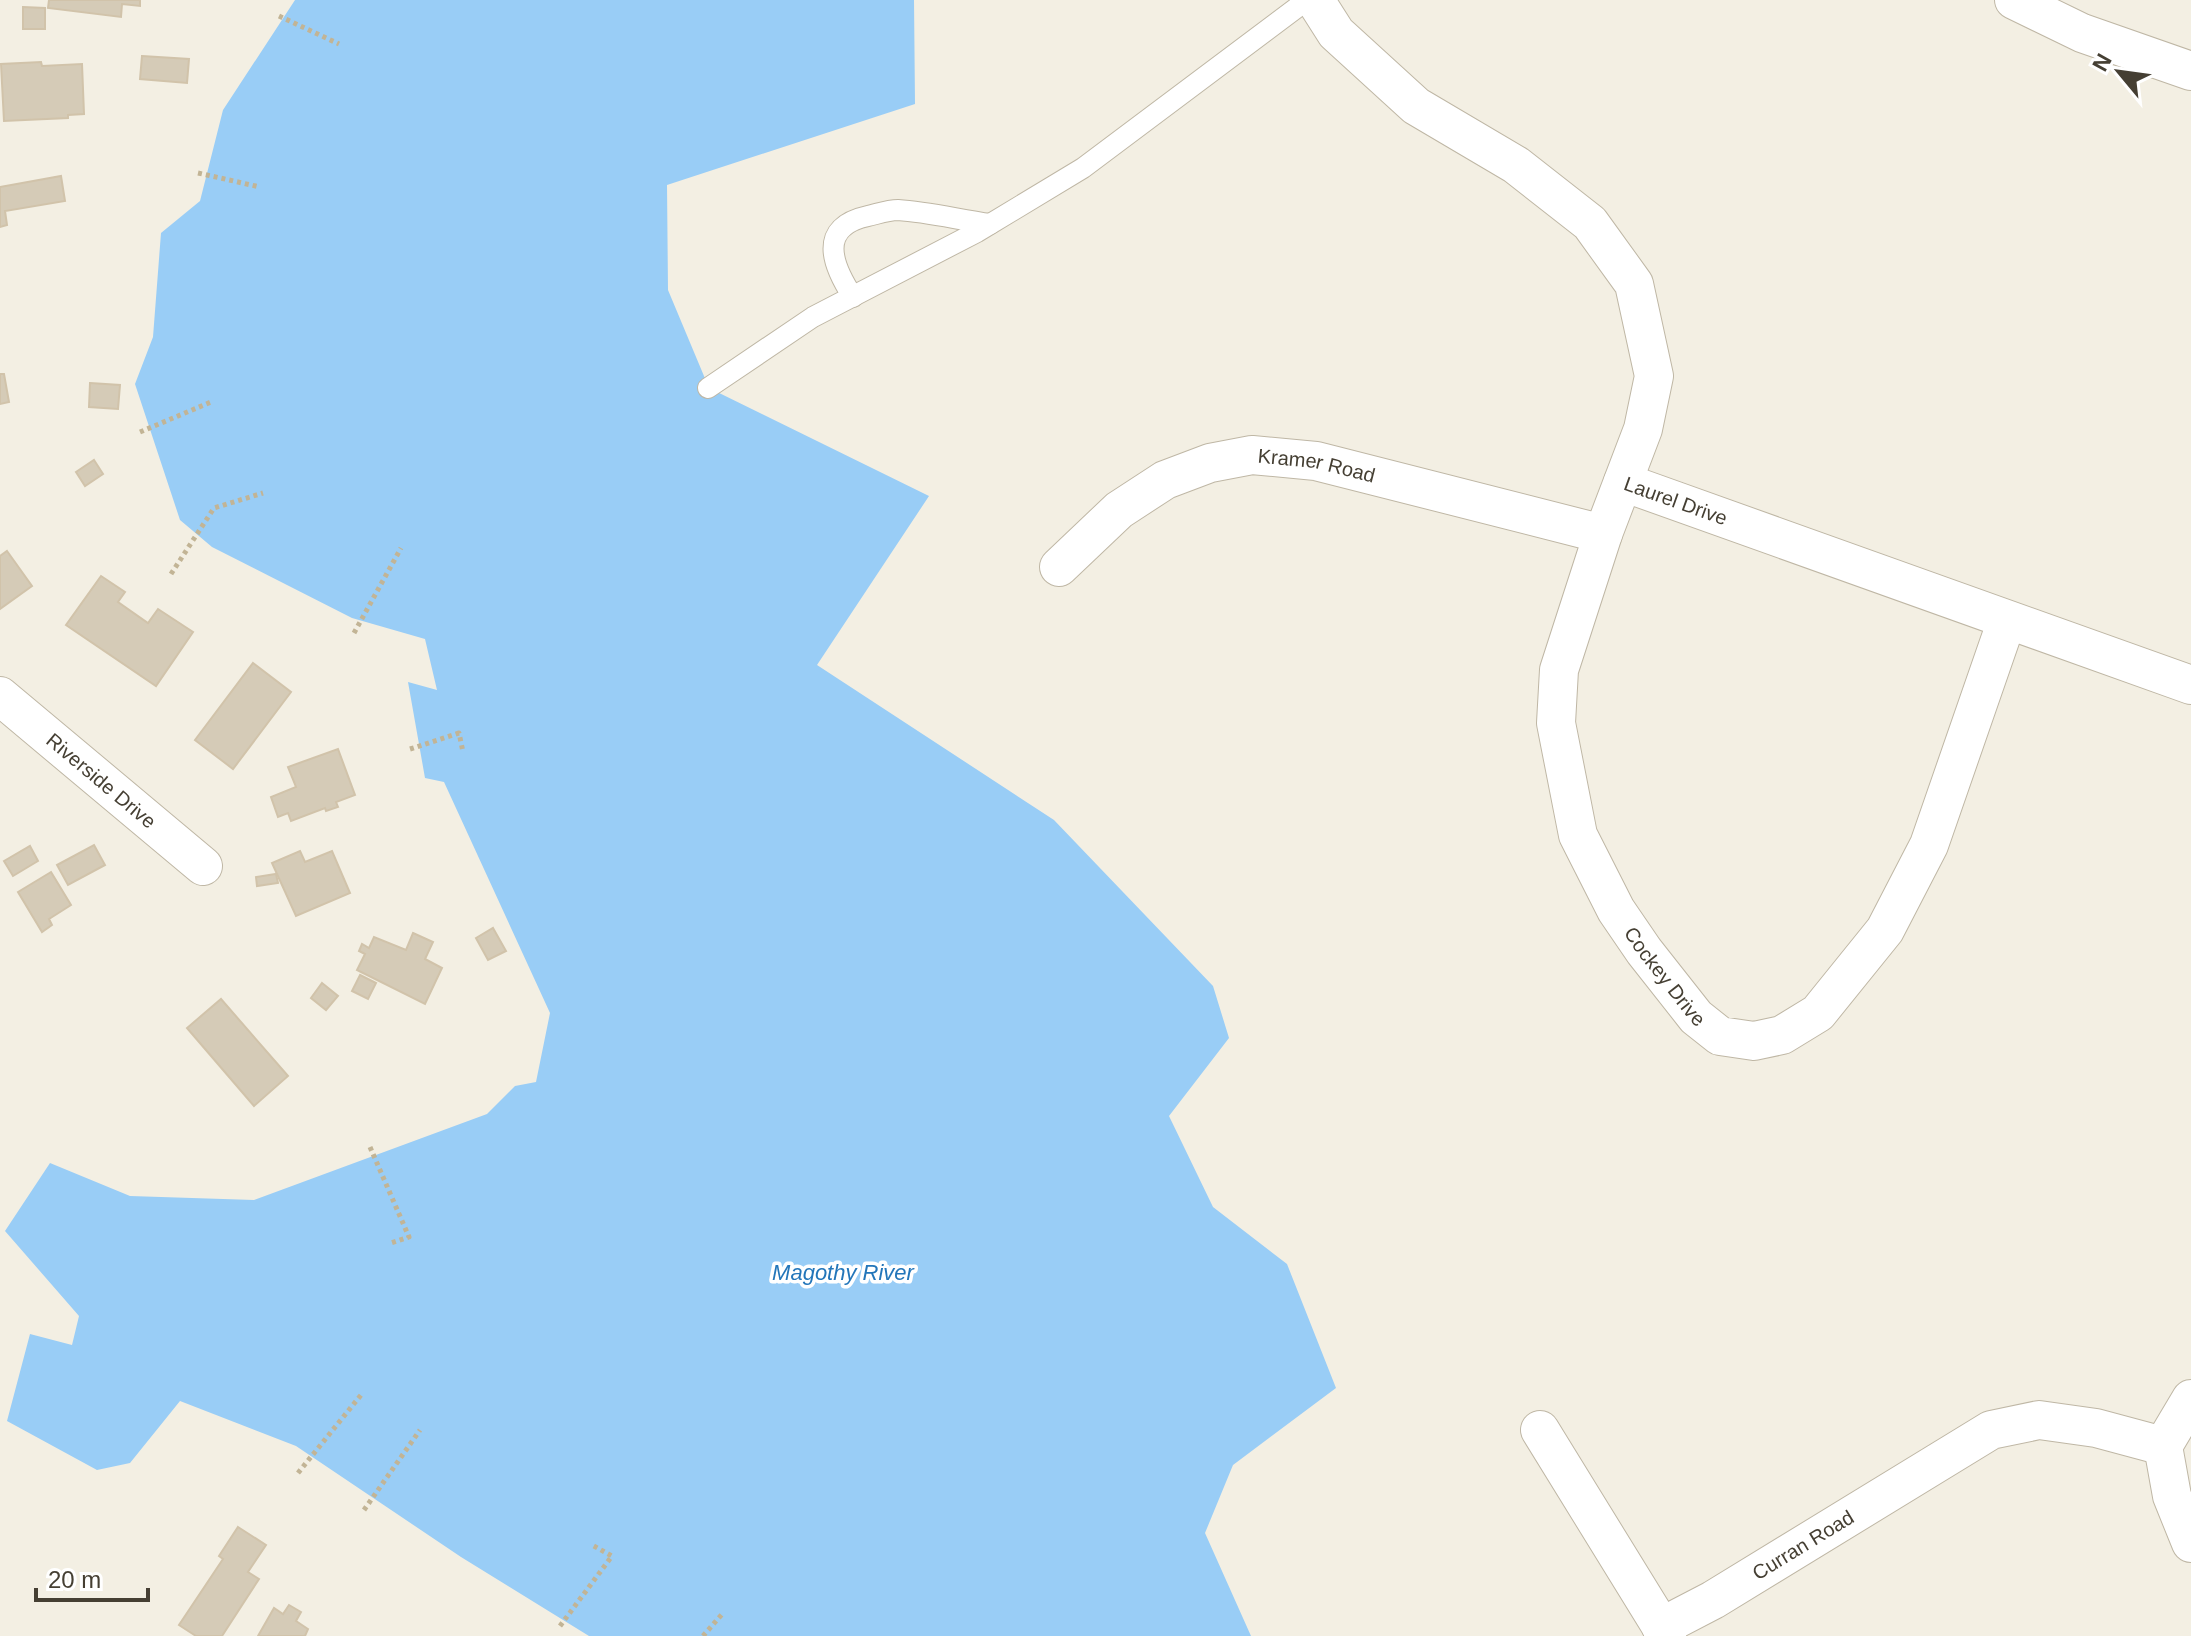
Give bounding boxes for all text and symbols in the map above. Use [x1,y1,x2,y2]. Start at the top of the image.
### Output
north arrow [2079,32,2159,112]
text: N [2087,50,2117,76]
street label: Kramer Road [1257,445,1378,487]
street label: Laurel Drive [1621,472,1730,529]
street label: Riverside Drive [42,729,160,833]
street label: Cockey Drive [1620,923,1709,1031]
water label: Magothy River [772,1260,916,1285]
street label: Curran Road [1748,1506,1858,1584]
scale bar [36,1552,148,1602]
text: 20 m [48,1566,101,1593]

